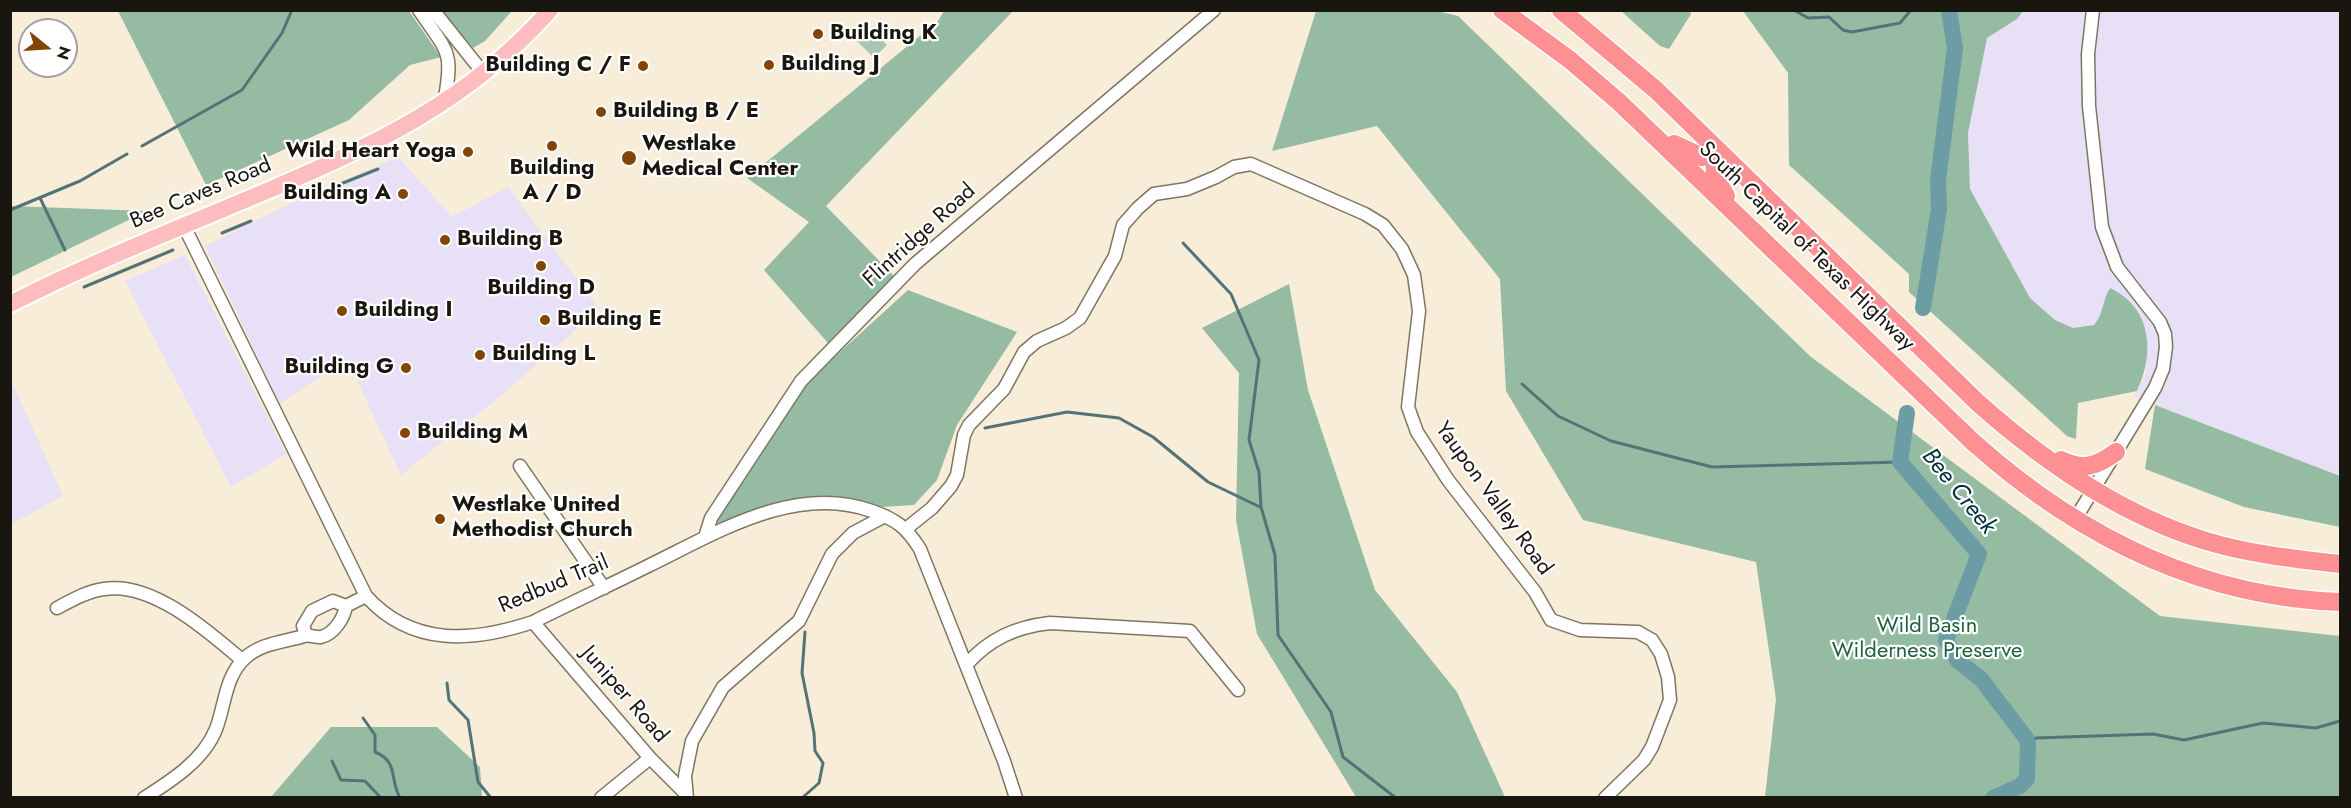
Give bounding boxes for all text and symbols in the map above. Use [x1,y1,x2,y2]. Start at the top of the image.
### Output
north arrow [18,18,78,78]
place label: Building K [830,21,937,47]
marker: Building K [811,27,825,41]
text: N [51,43,77,63]
place label: Building J [781,52,880,78]
place label: Building C / F [485,53,631,79]
marker: Building J [762,58,776,72]
marker: Building C / F [636,59,650,73]
place label: Building B / E [613,99,759,125]
marker: Building B / E [594,105,608,119]
place label: Westlake Medical Center [642,132,798,184]
street label: South Capital of Texas Highway [1692,137,1920,357]
place label: Wild Heart Yoga [285,139,456,165]
marker: Building A / D [545,139,559,153]
marker: Wild Heart Yoga [461,145,475,159]
marker: Westlake Medical Center [620,149,638,167]
street label: Bee Caves Road [126,152,276,236]
place label: Building A / D [510,156,594,208]
street label: Flintridge Road [858,179,982,293]
place label: Building A [283,181,391,207]
marker: Building A [396,187,410,201]
place label: Building B [457,227,563,253]
marker: Building B [438,233,452,247]
marker: Building D [534,259,548,273]
place label: Building D [487,276,595,302]
place label: Building I [354,298,453,324]
marker: Building I [335,304,349,318]
place label: Building E [557,307,662,333]
marker: Building E [538,313,552,327]
place label: Building L [492,342,595,368]
marker: Building L [473,348,487,362]
place label: Building G [285,355,394,381]
marker: Building G [399,361,413,375]
street label: Yaupon Valley Road [1429,417,1557,581]
place label: Building M [417,420,528,446]
marker: Building M [398,426,412,440]
water label: Bee Creek [1915,443,2001,541]
place label: Westlake United Methodist Church [452,493,633,544]
marker: Westlake United Methodist Church [433,512,447,526]
street label: Redbud Trail [495,550,613,620]
park label: Wild Basin Wilderness Preserve [1832,614,2022,666]
street label: Juniper Road [575,641,673,749]

